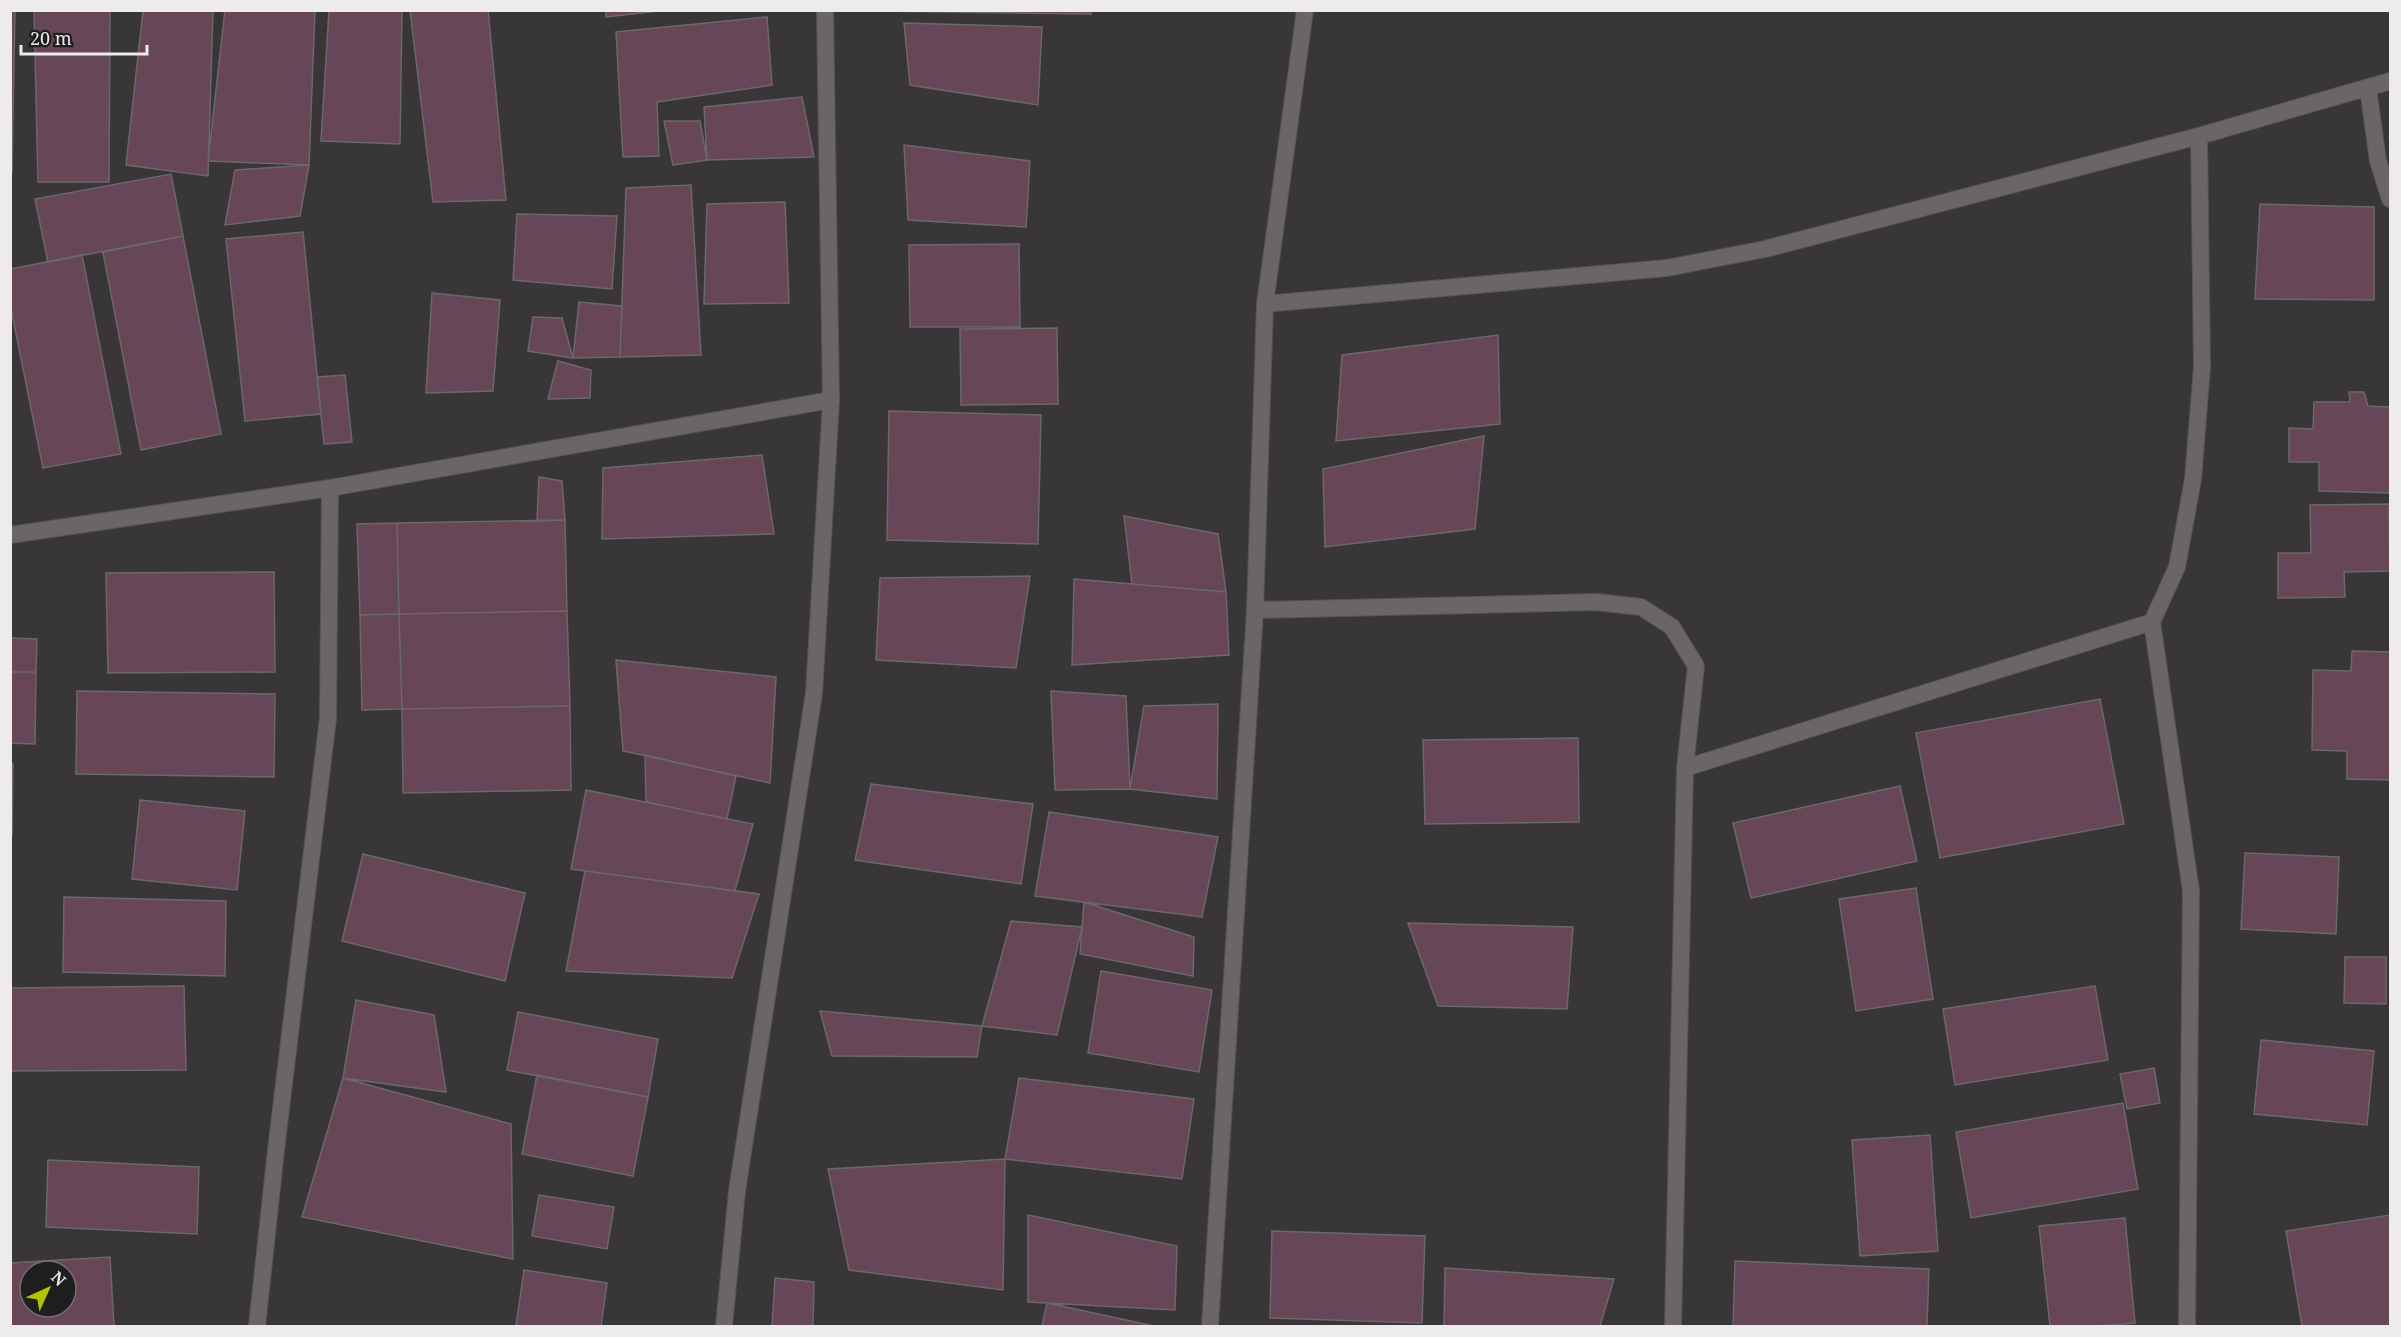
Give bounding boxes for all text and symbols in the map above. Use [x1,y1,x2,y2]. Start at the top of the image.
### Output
scale bar [21,18,147,56]
text: 20 m [30,26,72,50]
north arrow [18,1259,78,1319]
text: N [46,1266,71,1291]

